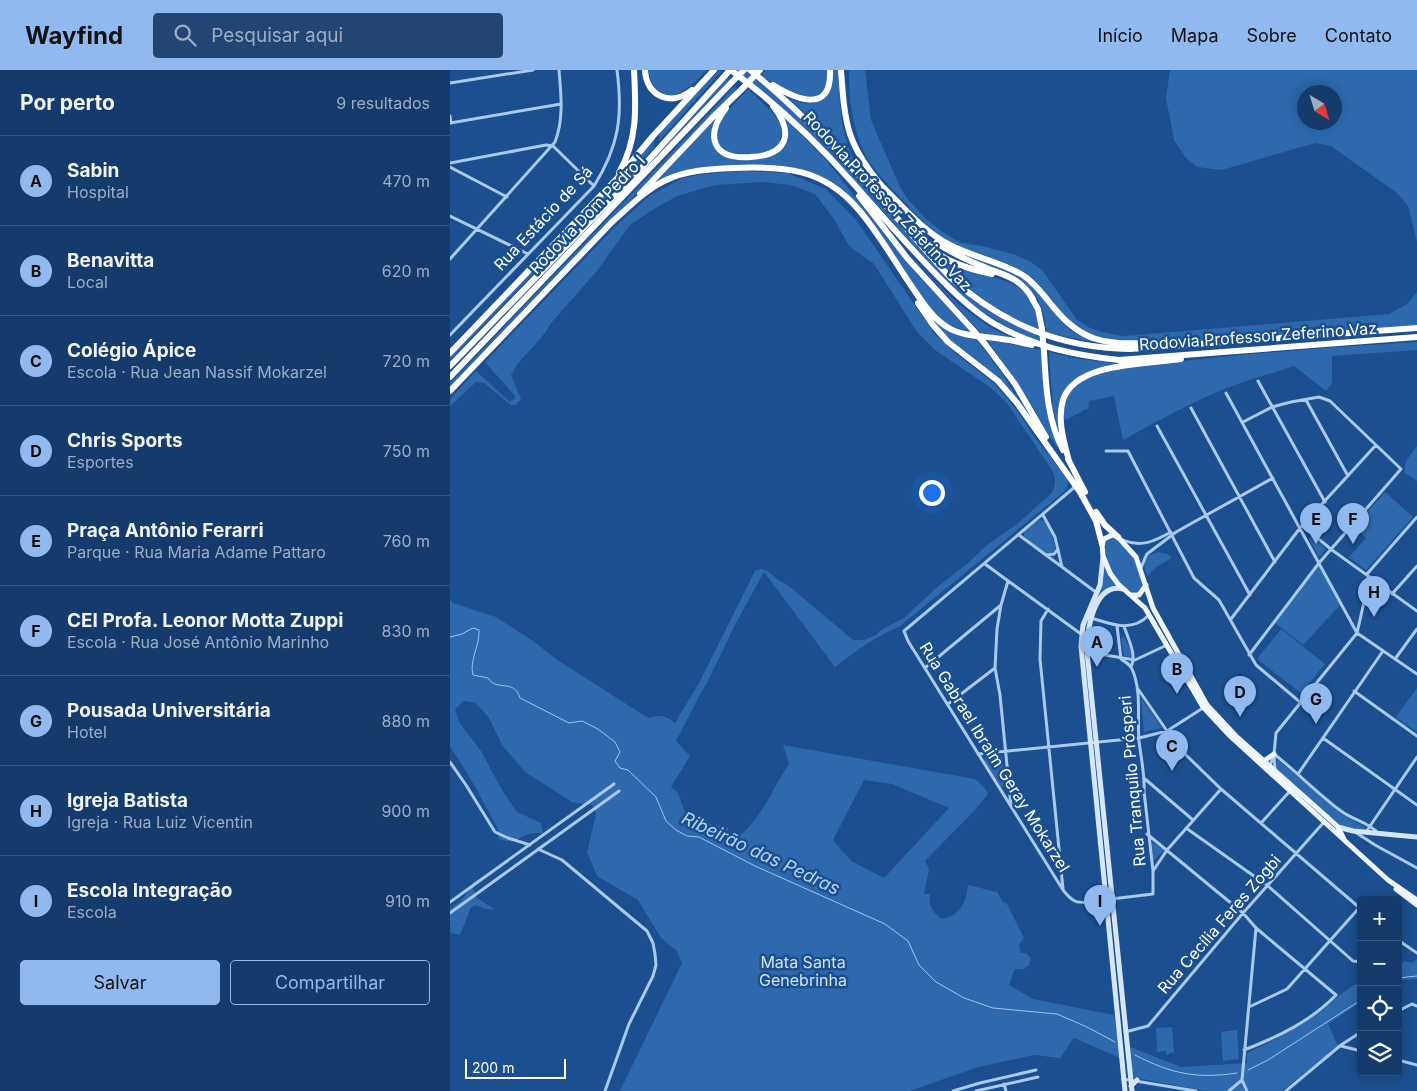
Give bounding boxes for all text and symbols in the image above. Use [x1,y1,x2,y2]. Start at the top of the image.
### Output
search box [153,13,503,58]
text: Wayfind [25,21,123,50]
icon: search [171,21,199,49]
text: Pesquisar aqui [211,24,343,47]
text: Início [1098,25,1143,46]
text: Mapa [1171,25,1218,46]
text: Sobre [1246,25,1297,46]
text: Contato [1325,25,1392,46]
north arrow [1297,85,1342,130]
text: Por perto [20,90,115,115]
text: 9 resultados [336,93,430,113]
street label: Rodovia Professor Zeferino Vaz [799,107,977,295]
street label: Rodovia Dom Pedro I [525,150,649,278]
text: Sabin [67,159,119,182]
street label: Rua Estácio de Sá [489,162,597,274]
text: A [30,171,42,191]
text: 470 m [382,171,430,191]
text: Hospital [67,182,129,202]
text: Benavitta [67,249,154,272]
text: B [31,261,41,281]
text: 620 m [382,261,430,281]
text: Local [67,272,108,292]
street label: Rodovia Professor Zeferino Vaz [1138,318,1378,354]
text: Colégio Ápice [67,339,196,362]
text: C [30,351,42,371]
text: 720 m [383,351,430,371]
text: Escola · Rua Jean Nassif Mokarzel [67,362,327,382]
text: Chris Sports [67,429,183,452]
text: D [30,441,42,461]
text: 750 m [383,441,430,461]
text: Esportes [67,452,134,472]
your location [919,480,945,506]
pin: E [1300,503,1332,544]
pin: F [1337,503,1369,544]
text: Praça Antônio Ferarri [67,519,264,542]
text: E [31,531,41,551]
text: 760 m [383,531,430,551]
text: Parque · Rua Maria Adame Pattaro [67,542,326,562]
pin: H [1358,576,1390,617]
text: CEI Profa. Leonor Motta Zuppi [67,609,343,632]
text: F [31,621,41,641]
text: 830 m [382,621,430,641]
pin: A [1081,626,1113,667]
text: Escola · Rua José Antônio Marinho [67,632,329,652]
street label: Rua Gabrael Ibraim Geray Mokarzel [916,638,1074,876]
pin: B [1161,653,1193,694]
pin: D [1224,676,1256,717]
pin: G [1300,683,1332,724]
street label: Rua Tranquilo Prósperi [1115,695,1149,867]
text: Pousada Universitária [67,699,271,722]
text: G [30,711,42,731]
text: 880 m [382,711,430,731]
text: Hotel [67,722,107,742]
pin: C [1156,730,1188,771]
text: Igreja Batista [67,789,188,812]
text: H [30,801,42,821]
text: 900 m [381,801,430,821]
water label: Ribeirão das Pedras [679,807,843,899]
text: Igreja · Rua Luiz Vicentin [67,812,253,832]
street label: Rua Cecília Feres Zogbi [1153,850,1285,998]
text: Escola Integração [67,879,233,902]
pin: I [1084,885,1116,926]
text: I [34,891,38,911]
text: 910 m [385,891,430,911]
map controls [1357,896,1402,1076]
button: + [1357,896,1402,941]
text: Escola [67,902,117,922]
button: − [1357,941,1402,986]
park label: Mata Santa Genebrinha [759,952,847,990]
button: Salvar [20,960,220,1005]
button: Compartilhar [230,960,430,1005]
button: locate [1357,986,1402,1031]
button: layers [1357,1031,1402,1076]
scale bar [465,1056,566,1079]
text: 200 m [472,1059,514,1076]

